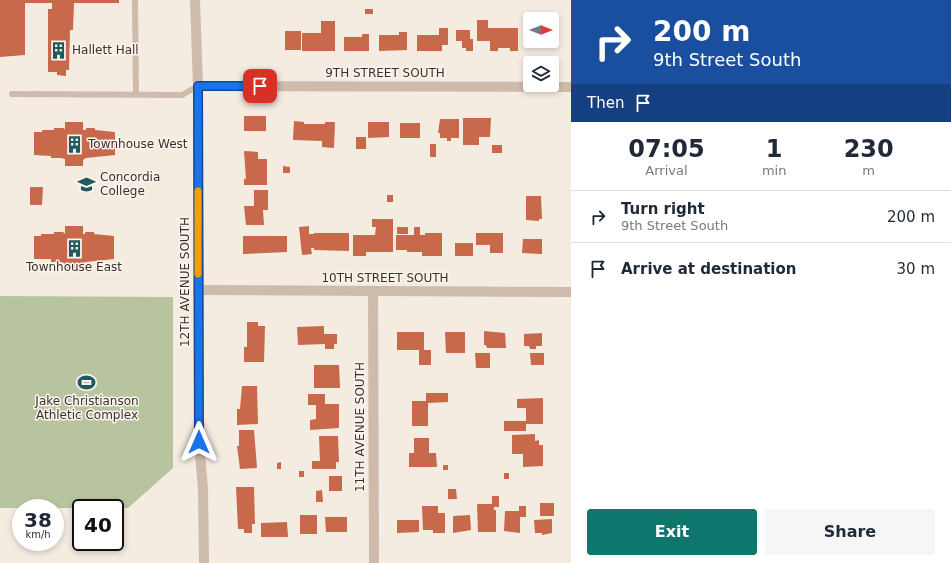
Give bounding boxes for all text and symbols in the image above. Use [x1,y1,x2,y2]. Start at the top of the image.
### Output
north arrow [523,12,559,48]
map controls [523,12,559,92]
text: 200 m [653,15,750,48]
icon: right [587,16,639,68]
building icon: Hallett Hall [49,40,69,60]
place label: Hallett Hall [72,43,139,57]
text: 9th Street South [653,49,801,70]
button: layers [523,56,559,92]
street label: 9TH STREET SOUTH [325,66,445,80]
pin [243,69,277,103]
icon: arrive [249,75,271,97]
icon: arrive [632,92,654,114]
text: Then [587,94,624,112]
building icon: Townhouse West [65,134,85,154]
text: 07:05 [628,135,705,163]
text: 1 [766,135,782,163]
text: 230 [844,135,894,163]
place label: Townhouse West [87,137,188,151]
text: Arrival [645,163,688,178]
text: min [762,163,786,178]
text: m [862,163,875,178]
place label: Concordia College [100,170,160,198]
school or university icon: Concordia College [77,174,97,194]
text: Turn right [621,200,705,218]
icon: right [587,206,609,228]
text: 200 m [887,208,935,226]
street label: 12TH AVENUE SOUTH [178,217,192,347]
text: 9th Street South [621,218,728,233]
building icon: Townhouse East [64,238,84,258]
icon: arrive [587,258,609,280]
place label: Townhouse East [25,260,122,274]
text: Arrive at destination [621,260,796,278]
text: 30 m [897,260,935,278]
street label: 10TH STREET SOUTH [321,271,449,285]
street label: 11TH AVENUE SOUTH [353,362,367,492]
sports icon: Jake Christianson Athletic Complex [77,372,97,392]
place label: Jake Christianson Athletic Complex [34,394,139,422]
position arrow [178,421,220,463]
speed limit sign: 40 [72,499,124,551]
text: 38 [24,508,52,532]
button: Exit [587,509,757,555]
button: Share [765,509,935,555]
text: km/h [25,529,51,540]

